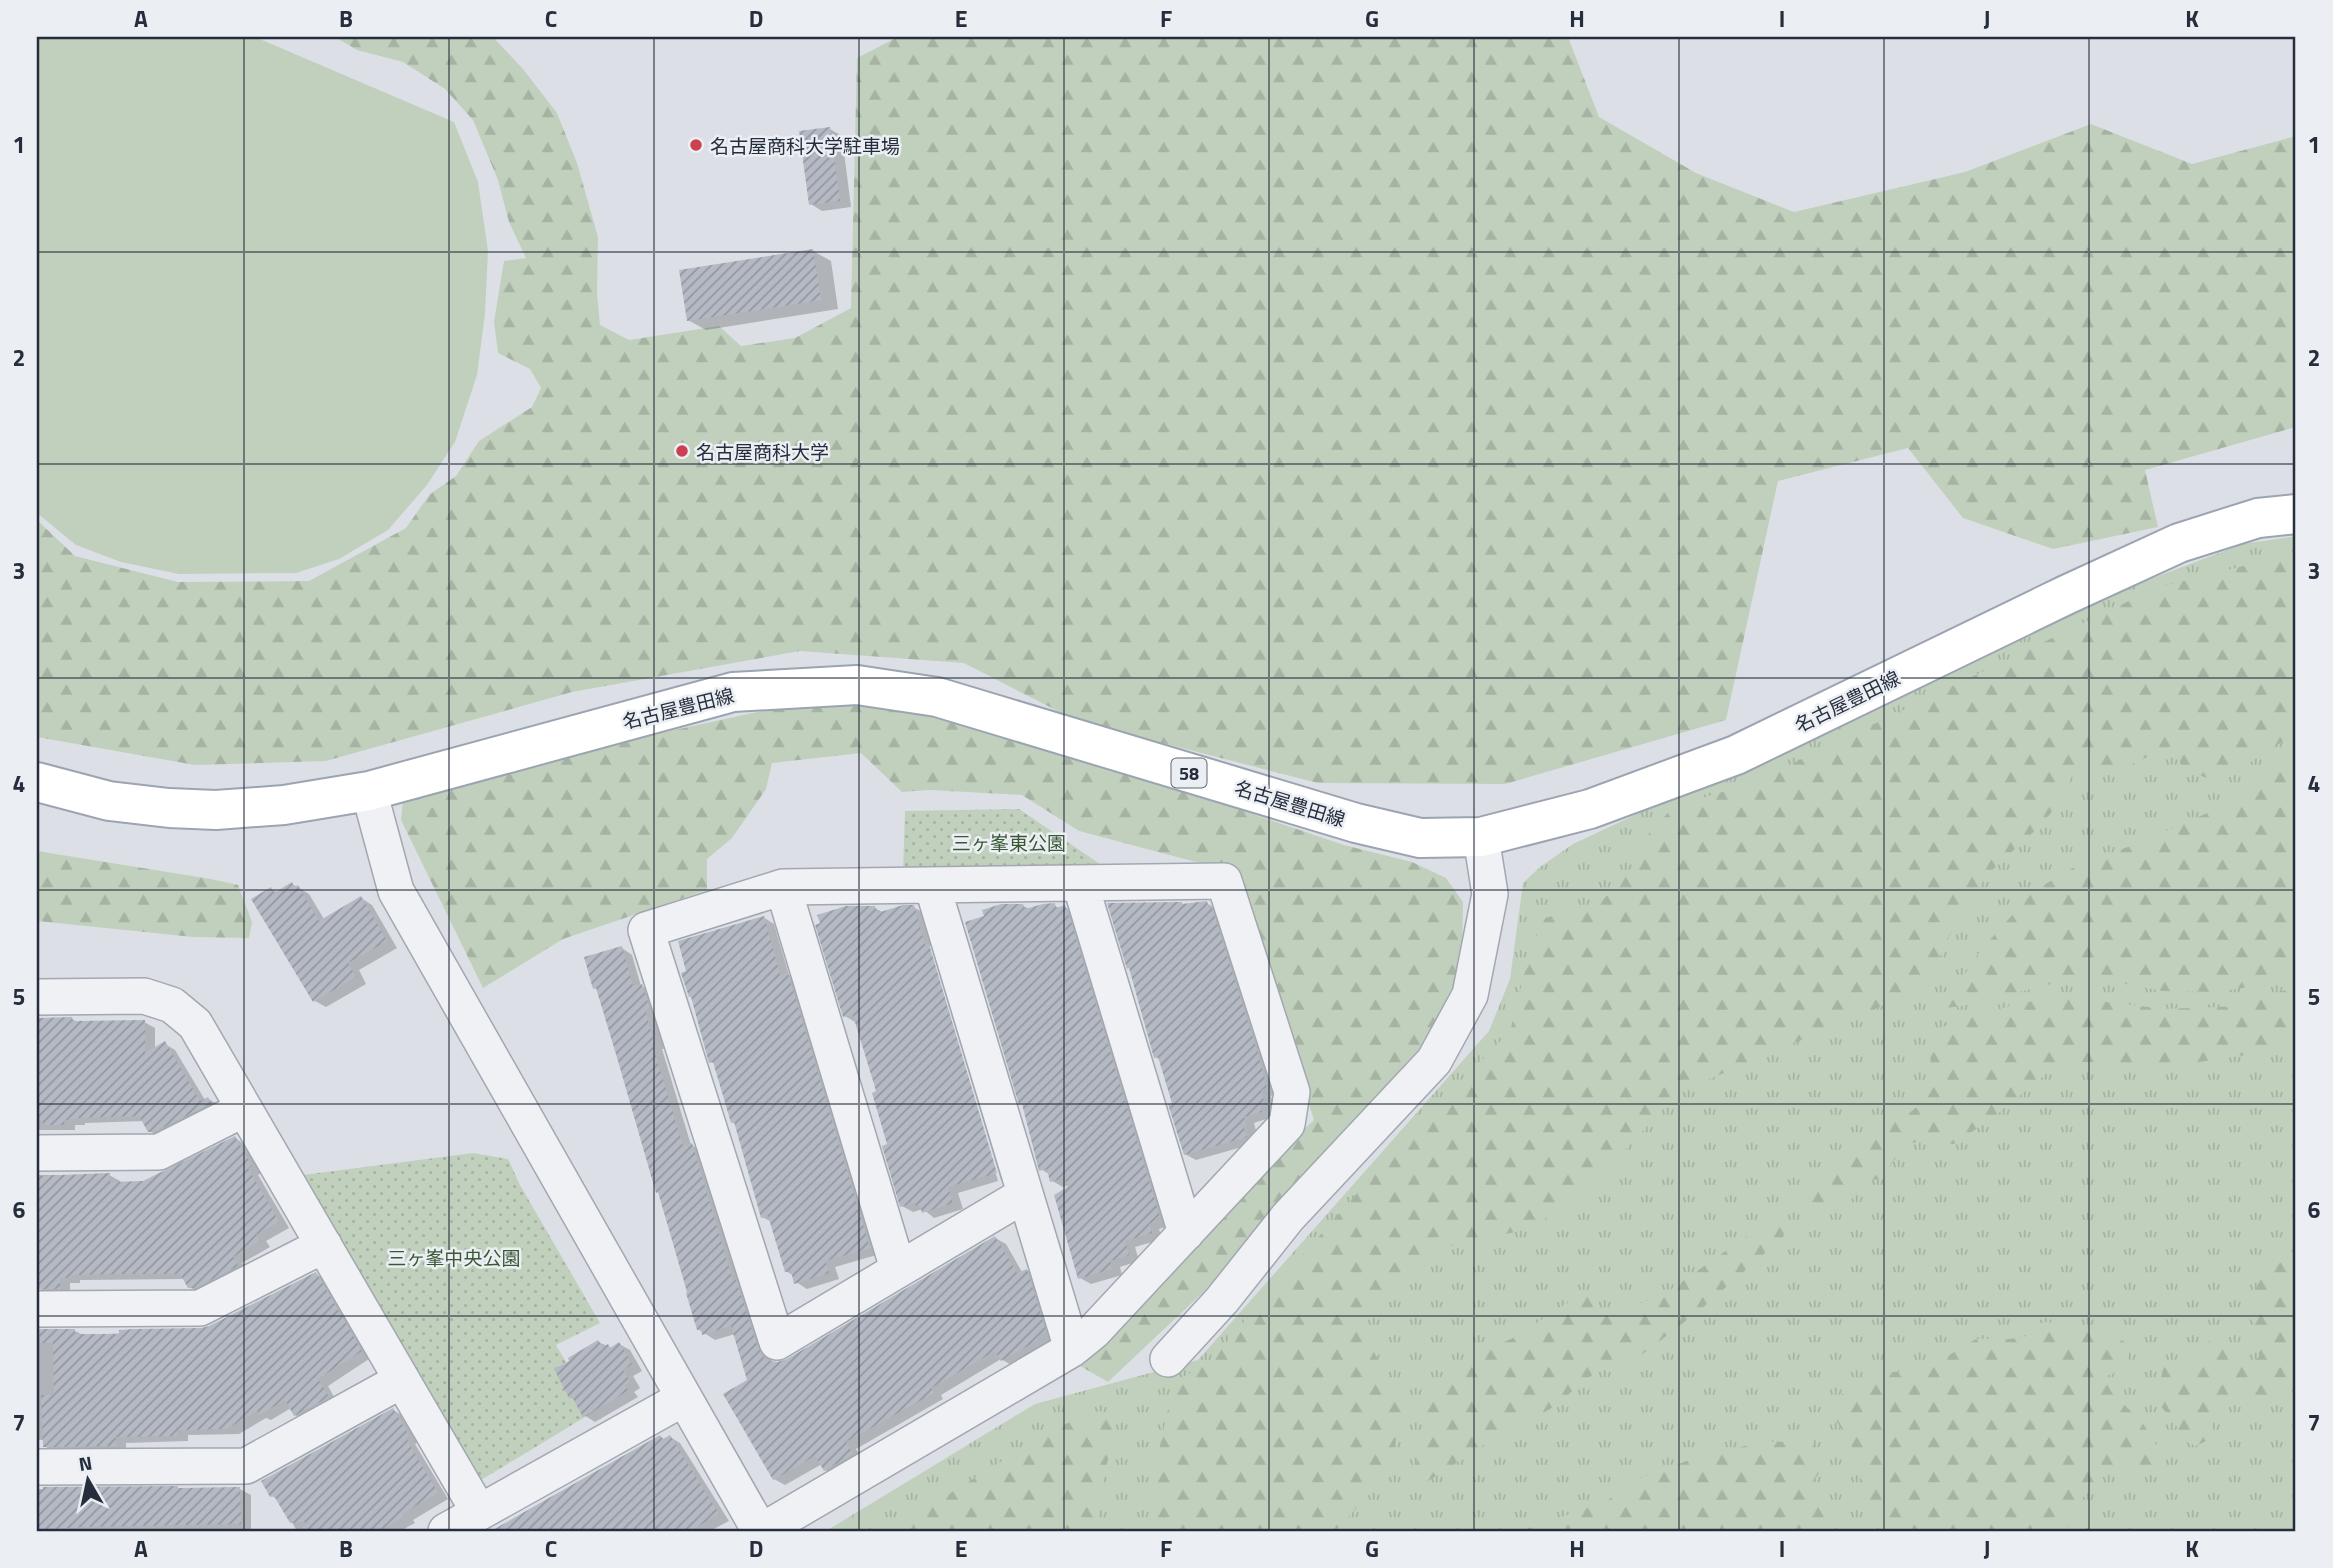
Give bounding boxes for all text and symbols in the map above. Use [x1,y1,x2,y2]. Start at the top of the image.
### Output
text: A [134,1,148,36]
text: B [339,1,353,36]
text: C [545,1,557,36]
text: D [749,1,763,36]
text: E [955,1,967,36]
text: F [1160,1,1172,36]
text: G [1365,1,1379,36]
text: H [1569,1,1585,36]
text: I [1779,1,1785,36]
text: J [1984,1,1990,36]
text: K [2185,1,2199,36]
text: 1 [13,127,25,162]
text: 1 [2308,127,2320,162]
place label: 名古屋商科大学駐車場 [710,131,900,160]
marker: 名古屋商科大学駐車場 [688,137,704,153]
text: 2 [13,340,25,375]
text: 2 [2308,340,2320,375]
place label: 名古屋商科大学 [696,437,829,466]
marker: 名古屋商科大学 [674,443,690,459]
text: 3 [13,553,25,588]
text: 3 [2308,553,2320,588]
street label: 名古屋豊田線 [1789,663,1905,739]
street label: 名古屋豊田線 [619,680,737,736]
road number: 58 [1172,758,1206,788]
text: 4 [13,766,25,801]
text: 4 [2308,766,2320,801]
street label: 名古屋豊田線 [1231,772,1349,834]
park label: 三ヶ峯東公園 [952,828,1066,857]
text: 5 [13,979,25,1014]
text: 5 [2308,979,2320,1014]
text: 6 [13,1192,26,1227]
text: 6 [2308,1192,2321,1227]
park label: 三ヶ峯中央公園 [387,1243,521,1272]
text: 7 [13,1405,25,1440]
text: 7 [2308,1405,2320,1440]
north arrow [52,1446,122,1516]
text: N [76,1447,94,1478]
text: A [134,1531,148,1566]
text: B [339,1531,353,1566]
text: C [545,1531,557,1566]
text: D [749,1531,763,1566]
text: E [955,1531,967,1566]
text: F [1160,1531,1172,1566]
text: G [1365,1531,1379,1566]
text: H [1569,1531,1585,1566]
text: I [1779,1531,1785,1566]
text: J [1984,1531,1990,1566]
text: K [2185,1531,2199,1566]

